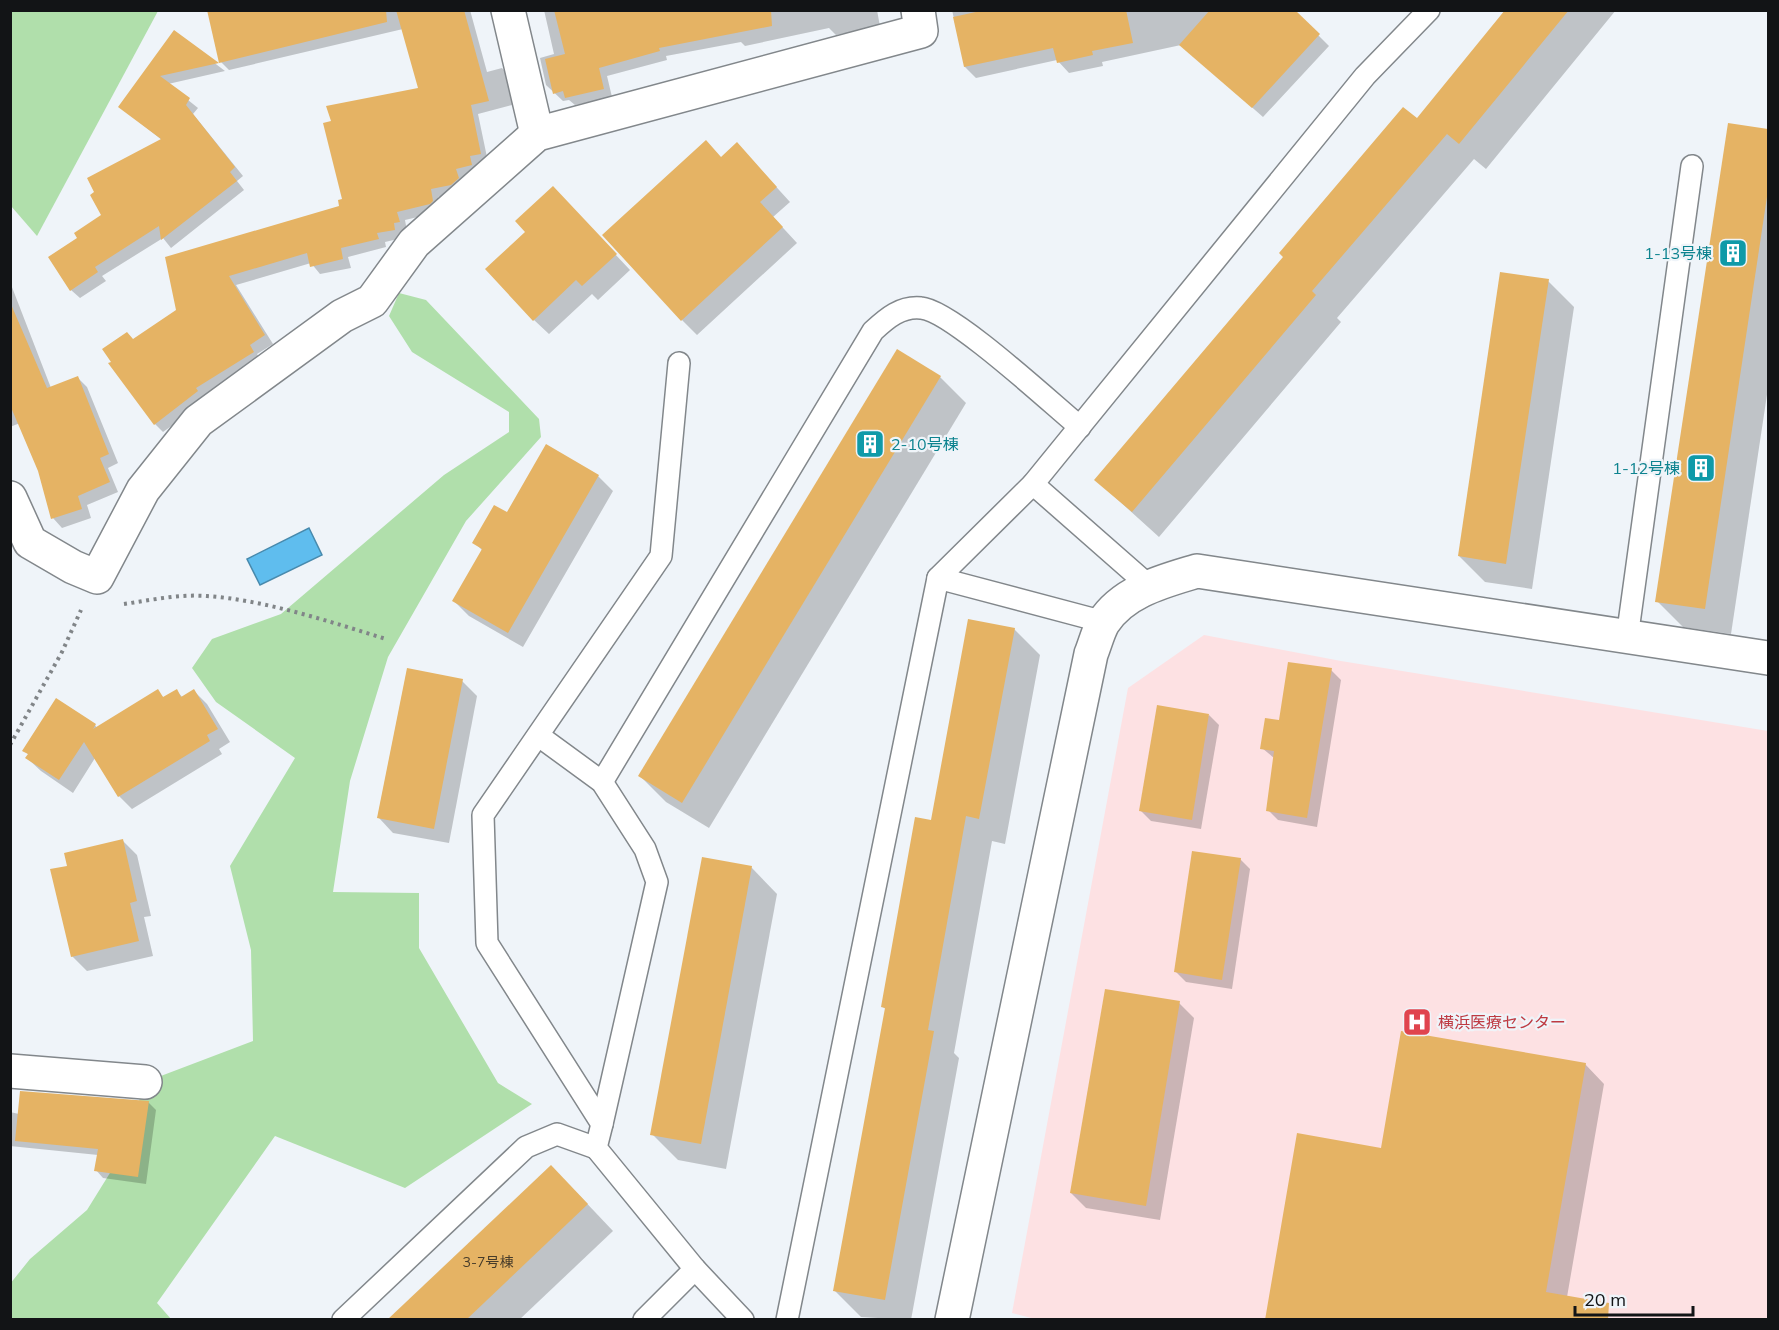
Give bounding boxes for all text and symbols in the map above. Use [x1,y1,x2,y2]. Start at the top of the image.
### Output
building icon: 1-13号棟 [1717,237,1749,269]
place label: 1-13号棟 [1644,243,1712,263]
building icon: 2-10号棟 [854,428,886,460]
place label: 2-10号棟 [891,434,959,454]
building icon: 1-12号棟 [1685,452,1717,484]
place label: 1-12号棟 [1612,458,1680,478]
hospital icon: 横浜医療センター [1401,1006,1433,1038]
place label: 横浜医療センター [1438,1012,1566,1032]
house number: 3-7号棟 [463,1253,513,1271]
scale bar [1575,1279,1694,1317]
text: 20 m [1584,1288,1626,1311]

